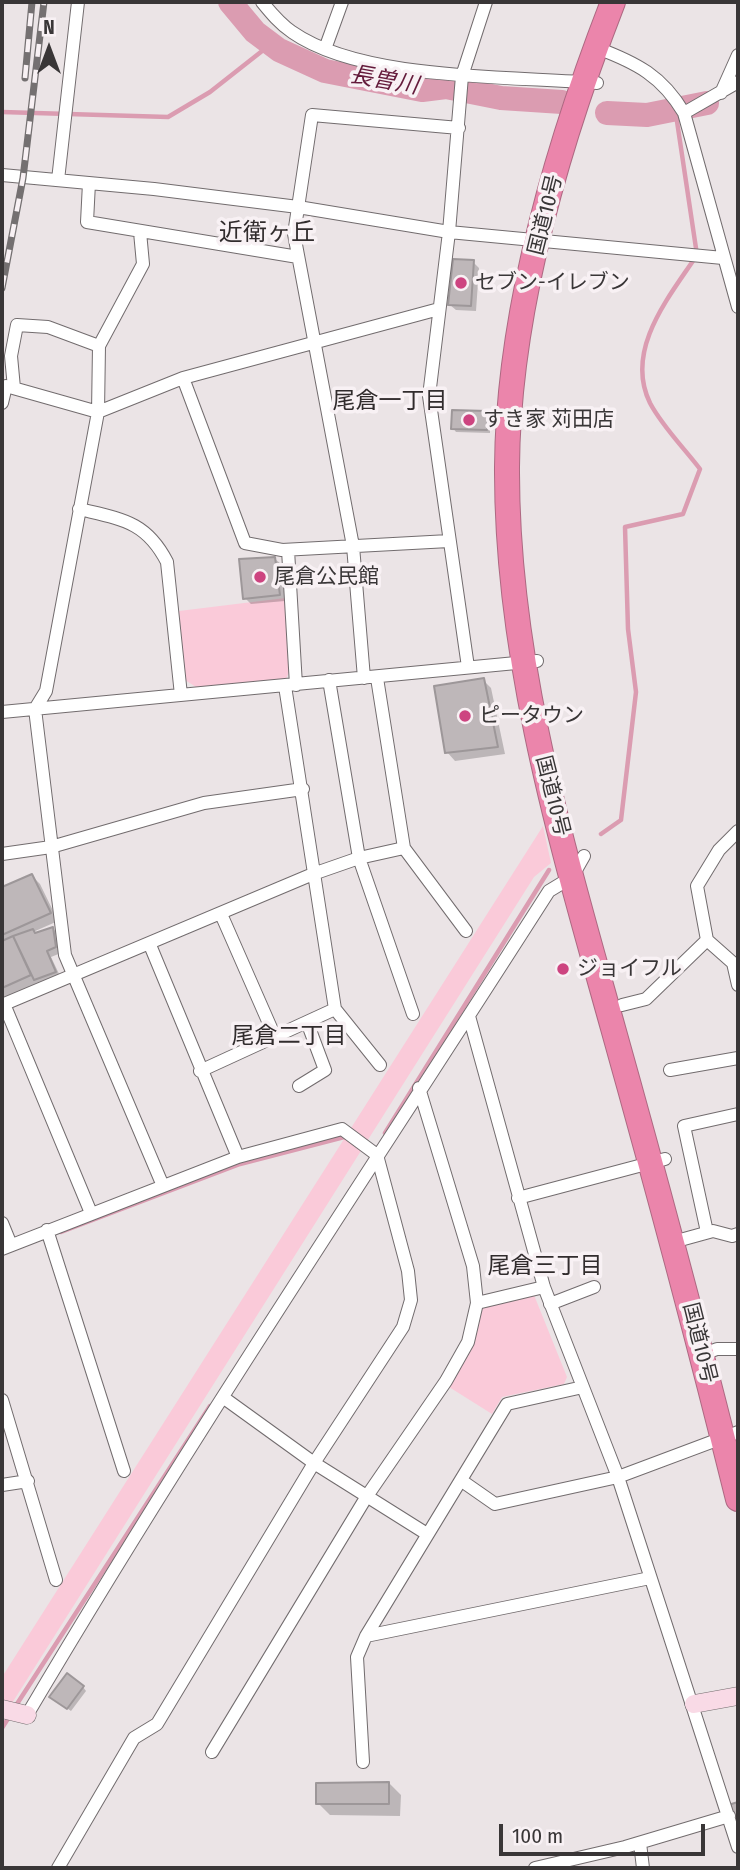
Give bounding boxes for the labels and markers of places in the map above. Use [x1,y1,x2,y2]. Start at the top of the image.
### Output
place label: セブン-イレブン [475,270,630,296]
marker: セブン-イレブン [453,275,469,291]
place label: すき家 苅田店 [483,407,614,433]
marker: すき家 苅田店 [461,412,477,428]
place label: 尾倉公民館 [274,564,379,590]
marker: 尾倉公民館 [252,569,268,585]
place label: ピータウン [479,703,584,729]
marker: ピータウン [457,708,473,724]
place label: ジョイフル [577,956,682,982]
marker: ジョイフル [555,961,571,977]

